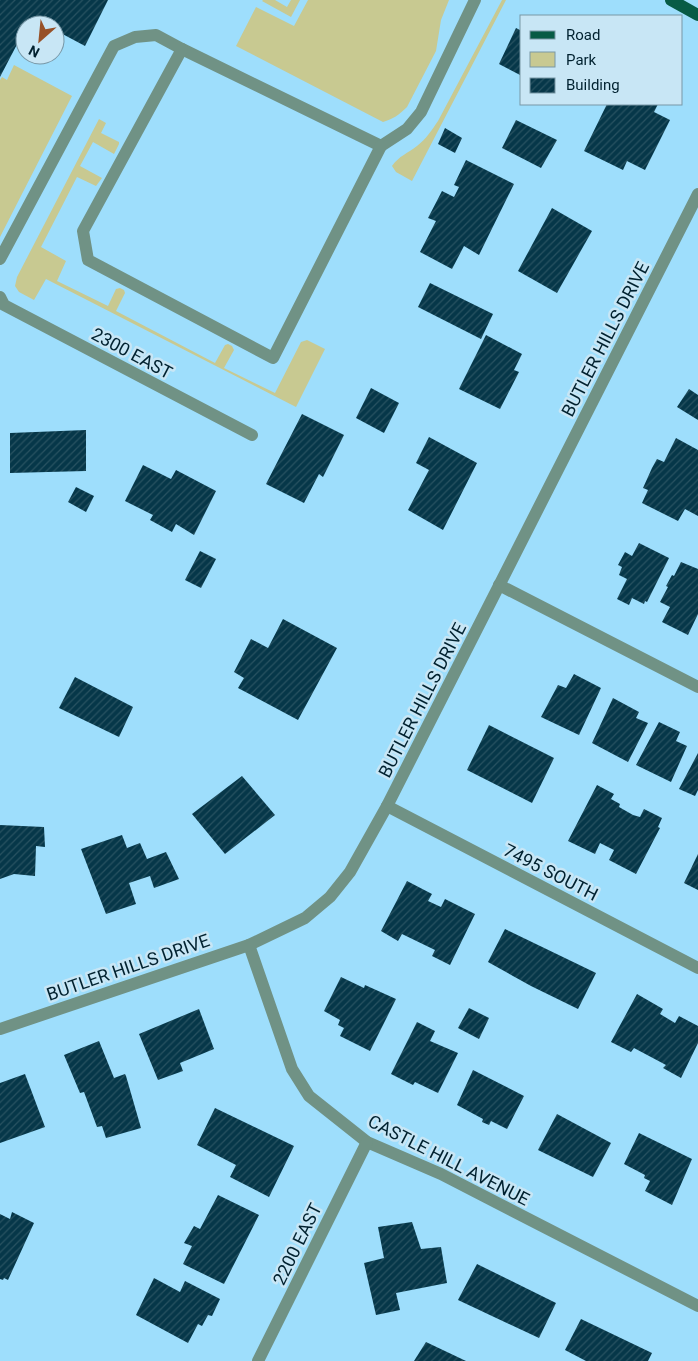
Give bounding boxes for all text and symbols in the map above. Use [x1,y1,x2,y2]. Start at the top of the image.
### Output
north arrow [15,15,65,65]
legend [520,15,683,105]
text: Road [566,26,600,44]
text: N [26,42,42,61]
text: Park [566,51,597,69]
text: Building [566,76,620,94]
street label: BUTLER HILLS DRIVE [557,258,653,420]
street label: 2300 EAST [88,323,176,383]
street label: BUTLER HILLS DRIVE [374,619,470,781]
street label: 7495 SOUTH [500,839,602,905]
street label: BUTLER HILLS DRIVE [44,929,212,1005]
street label: CASTLE HILL AVENUE [365,1110,533,1210]
street label: 2200 EAST [268,1199,326,1288]

